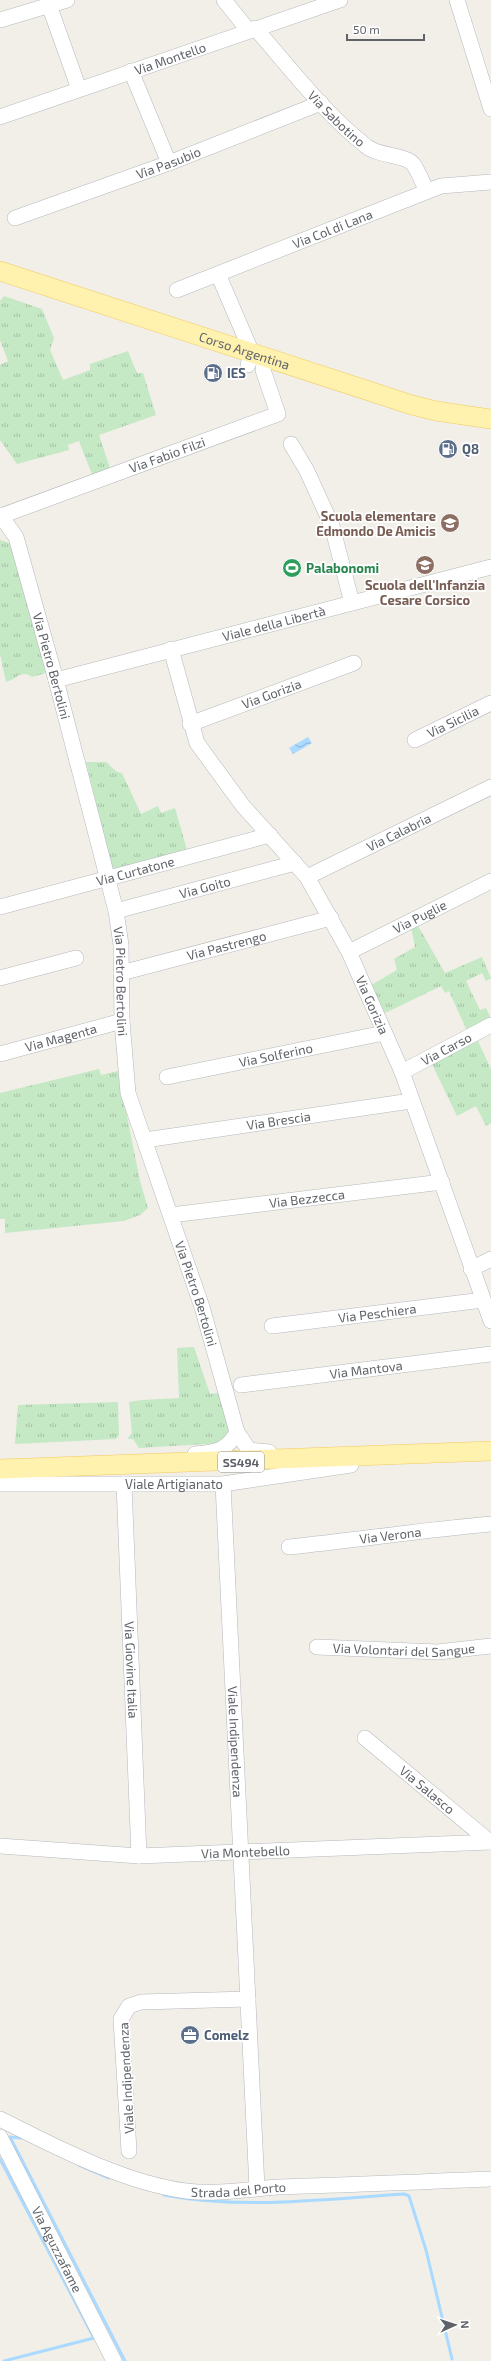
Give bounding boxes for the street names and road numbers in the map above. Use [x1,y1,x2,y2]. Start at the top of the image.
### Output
street label: Via Montello [132,39,208,78]
street label: Via Sabotino [305,87,368,150]
street label: Via Pasubio [134,143,203,182]
street label: Via Col di Lana [290,206,375,252]
street label: Corso Argentina [197,328,292,373]
street label: Via Fabio Filzi [127,434,207,476]
street label: Viale della Libertà [220,602,327,644]
street label: Via Pietro Bertolini [30,611,74,721]
street label: Via Gorizia [240,675,303,712]
street label: Via Sicilia [424,702,481,741]
street label: Via Calabria [364,810,433,855]
street label: Via Curtatone [94,853,176,889]
street label: Via Goito [178,873,232,902]
street label: Via Puglie [390,897,449,937]
street label: Via Pietro Bertolini [110,925,131,1037]
street label: Via Pastrengo [185,927,268,963]
street label: Via Gorizia [353,973,392,1037]
street label: Via Magenta [23,1020,98,1055]
street label: Via Carso [418,1029,474,1069]
street label: Via Solferino [237,1040,314,1070]
street label: Via Brescia [245,1108,312,1133]
street label: Via Bezzecca [268,1186,346,1211]
street label: Via Pietro Bertolini [172,1239,221,1348]
street label: Via Peschiera [337,1300,417,1326]
street label: Via Mantova [329,1357,404,1382]
road number: SS494 [218,1452,264,1472]
street label: Viale Artigianato [125,1476,223,1492]
street label: Via Verona [358,1523,422,1547]
street label: Via Giovine Italia [122,1621,141,1719]
street label: Via Volontari del Sangue [332,1640,476,1660]
street label: Viale Indipendenza [225,1686,246,1798]
street label: Via Salasco [396,1762,458,1817]
street label: Via Montebello [201,1842,290,1862]
street label: Viale Indipendenza [115,2022,137,2134]
street label: Strada del Porto [190,2179,286,2200]
street label: Via Aguzzafame [29,2204,86,2295]

